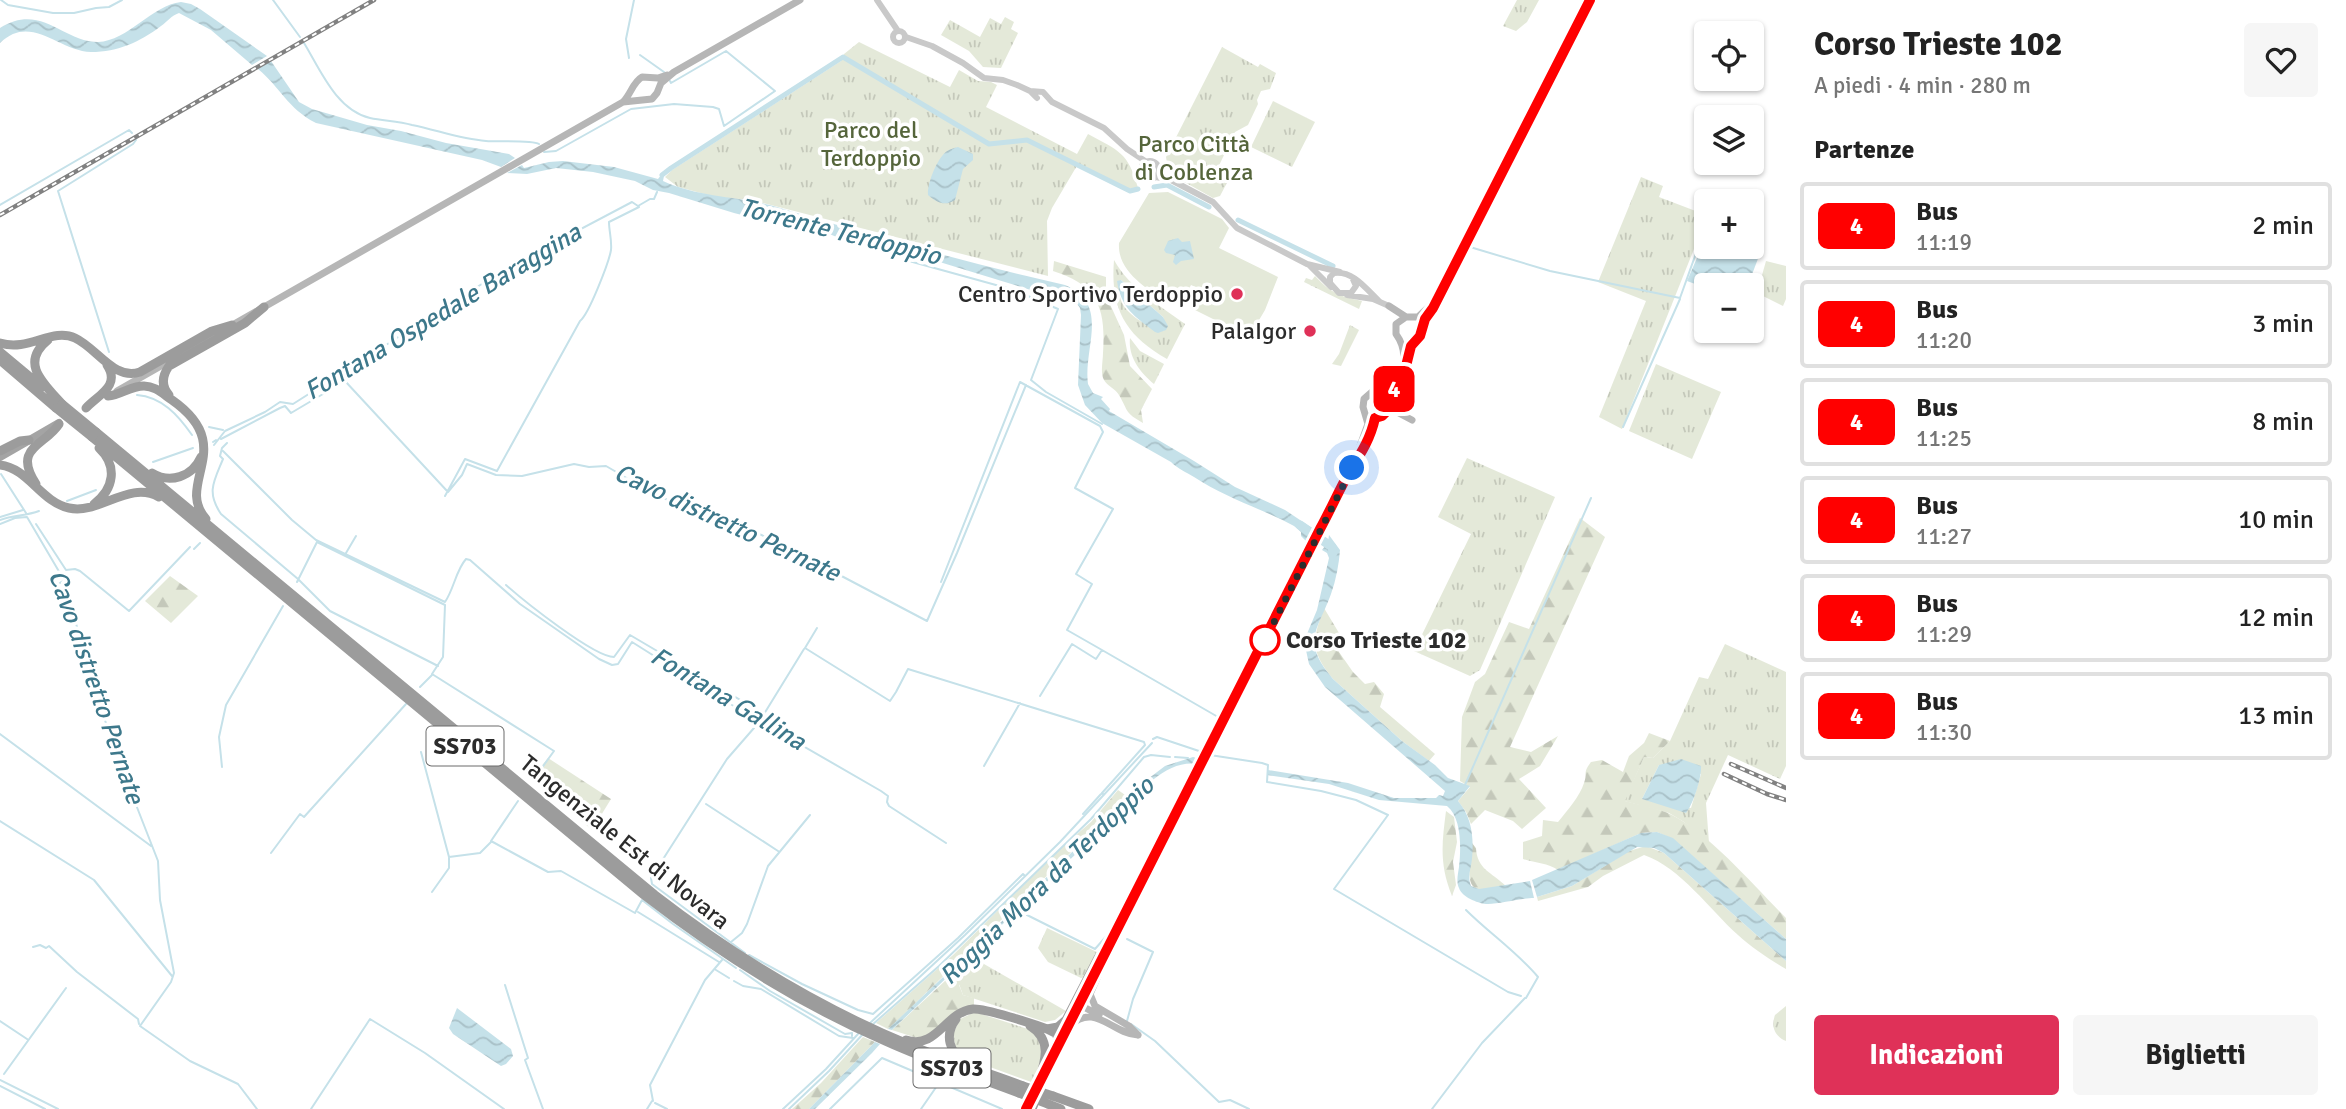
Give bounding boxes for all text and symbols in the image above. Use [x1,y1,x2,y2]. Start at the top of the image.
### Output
map controls [1694,21,1764,343]
button: locate [1694,21,1764,91]
button: heart [2244,23,2318,97]
text: Corso Trieste 102 [1814,24,2062,65]
text: A piedi · 4 min · 280 m [1814,71,2031,100]
button: layers [1694,105,1764,175]
park label: Parco del Terdoppio [821,115,921,173]
park label: Parco Città di Coblenza [1135,129,1253,187]
text: Partenze [1814,134,1914,166]
button: + [1694,189,1764,259]
water label: Torrente Terdoppio [736,192,945,273]
text: Bus [1916,196,1958,228]
text: 2 min [2252,210,2314,242]
text: 4 [1850,211,1863,241]
water label: Fontana Ospedale Baraggina [299,216,588,407]
text: 11:19 [1916,228,1972,257]
button: − [1694,273,1764,343]
place label: Centro Sportivo Terdoppio [958,279,1223,309]
marker: Centro Sportivo Terdoppio [1229,286,1245,302]
text: Bus [1916,294,1958,326]
text: 3 min [2252,308,2314,340]
text: 4 [1850,309,1863,339]
place label: PalaIgor [1210,316,1296,346]
marker: PalaIgor [1302,323,1318,339]
text: 11:20 [1916,326,1972,355]
line badge: 4 [1371,366,1417,412]
text: 4 [1388,374,1400,404]
text: Bus [1916,392,1958,424]
text: 8 min [2252,406,2314,438]
text: 4 [1850,407,1863,437]
text: 11:25 [1916,424,1972,453]
your location [1334,450,1369,485]
water label: Cavo distretto Pernate [609,457,847,590]
text: Bus [1916,490,1958,522]
text: 10 min [2238,504,2314,536]
text: 4 [1850,505,1863,535]
text: 11:27 [1916,522,1972,551]
water label: Cavo distretto Pernate [41,566,152,810]
text: Bus [1916,588,1958,620]
text: 12 min [2238,602,2314,634]
text: 4 [1850,603,1863,633]
text: 11:29 [1916,620,1972,649]
marker: Corso Trieste 102 [1250,625,1280,655]
place label: Corso Trieste 102 [1286,625,1467,655]
water label: Fontana Gallina [645,640,812,758]
text: Bus [1916,686,1958,718]
text: 13 min [2238,700,2314,732]
text: 4 [1850,701,1863,731]
text: 11:30 [1916,718,1972,747]
road number: SS703 [426,726,504,766]
street label: Tangenziale Est di Novara [514,748,736,936]
water label: Roggia Mora da Terdoppio [933,769,1162,992]
button: Indicazioni [1814,1015,2059,1095]
button: Biglietti [2073,1015,2318,1095]
road number: SS703 [914,1049,990,1088]

